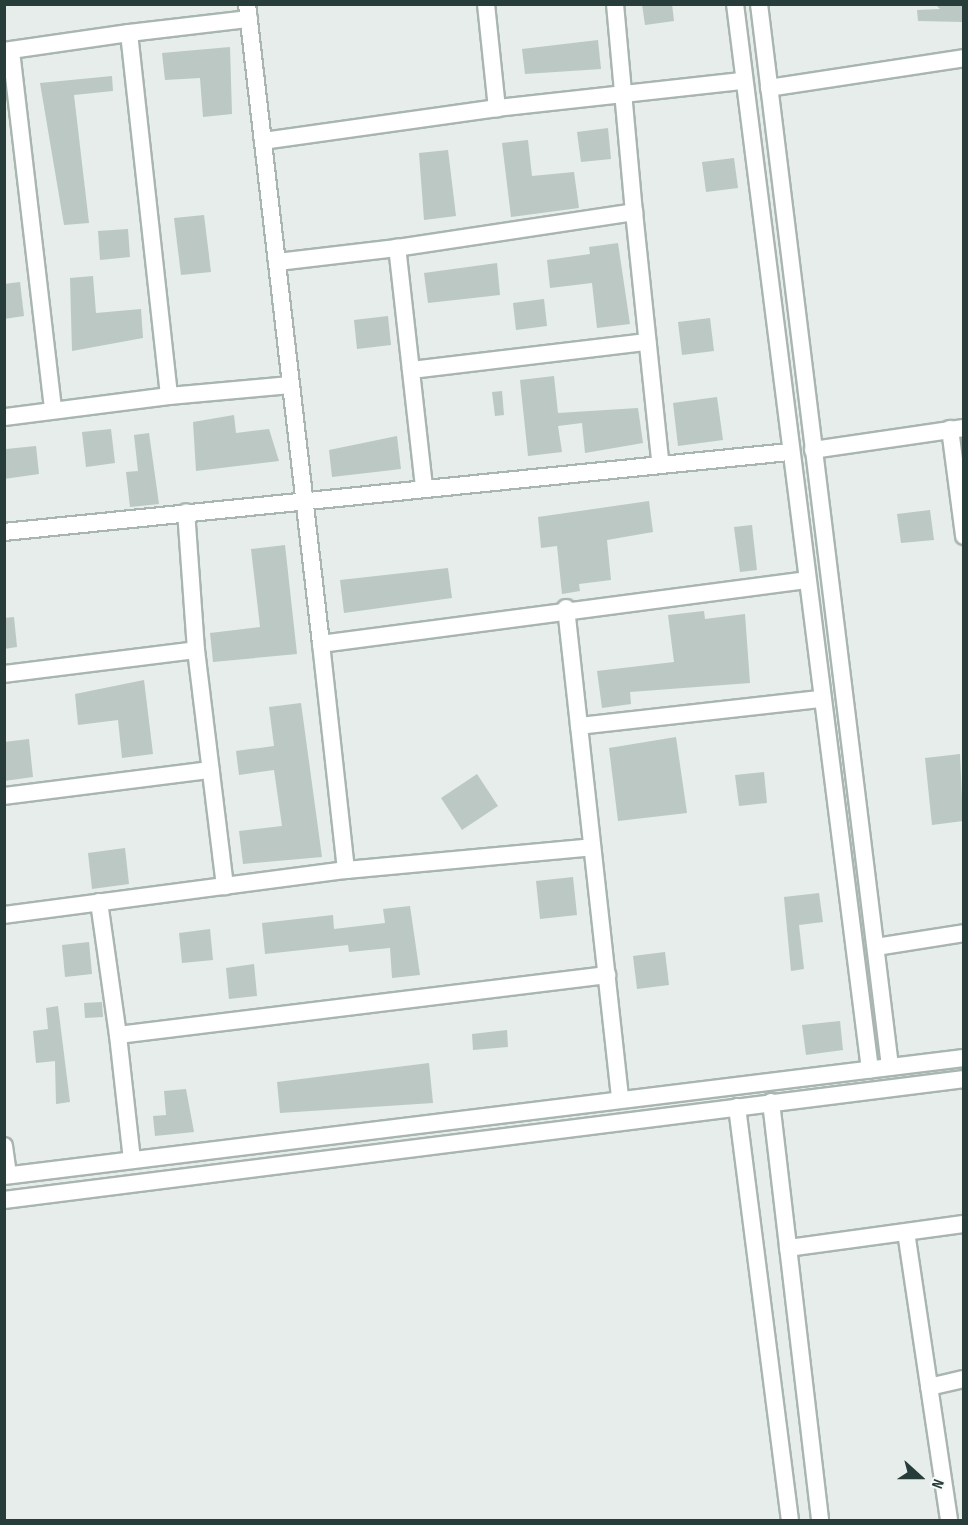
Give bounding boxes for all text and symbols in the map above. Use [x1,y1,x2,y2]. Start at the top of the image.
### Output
north arrow [890,1447,950,1507]
text: N [927,1476,948,1491]

